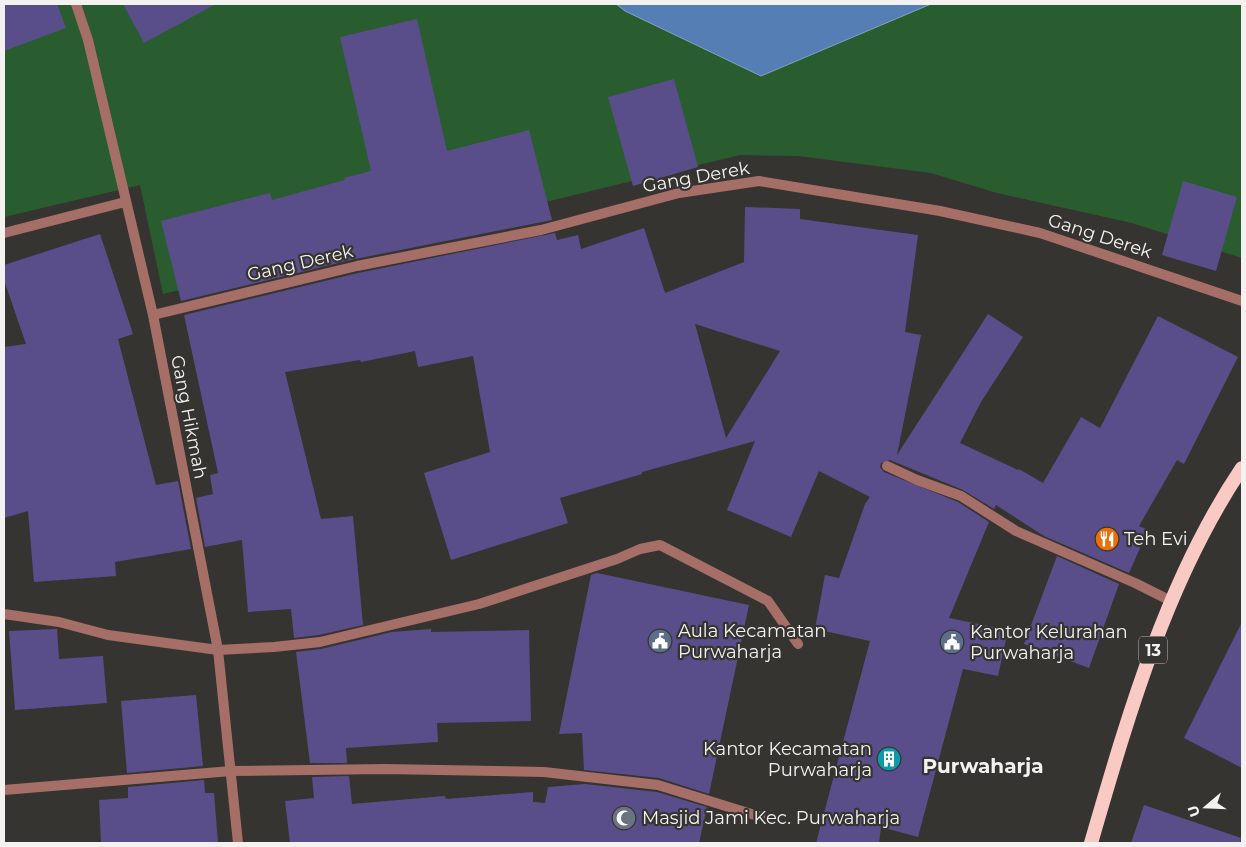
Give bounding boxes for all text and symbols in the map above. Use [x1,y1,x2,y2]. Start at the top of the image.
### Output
street label: Gang Derek [641,157,751,197]
street label: Gang Derek [1045,209,1155,263]
street label: Gang Derek [245,240,355,286]
street label: Gang Hikmah [166,353,212,481]
restaurant icon: Teh Evi [1094,526,1120,552]
place label: Teh Evi [1124,528,1188,550]
place label: Aula Kecamatan Purwaharja [678,620,826,663]
place label: Kantor Kelurahan Purwaharja [970,621,1128,664]
public building icon: Aula Kecamatan Purwaharja [647,628,673,654]
public building icon: Kantor Kelurahan Purwaharja [939,629,965,655]
road number: 13 [1139,636,1167,664]
place label: Kantor Kecamatan Purwaharja [703,738,872,781]
building icon: Kantor Kecamatan Purwaharja [876,746,902,772]
district label: Purwaharja [922,754,1044,778]
north arrow [1181,782,1231,832]
text: U [1183,803,1204,819]
mosque icon: Masjid Jami Kec. Purwaharja [611,805,637,831]
place label: Masjid Jami Kec. Purwaharja [642,807,900,829]

